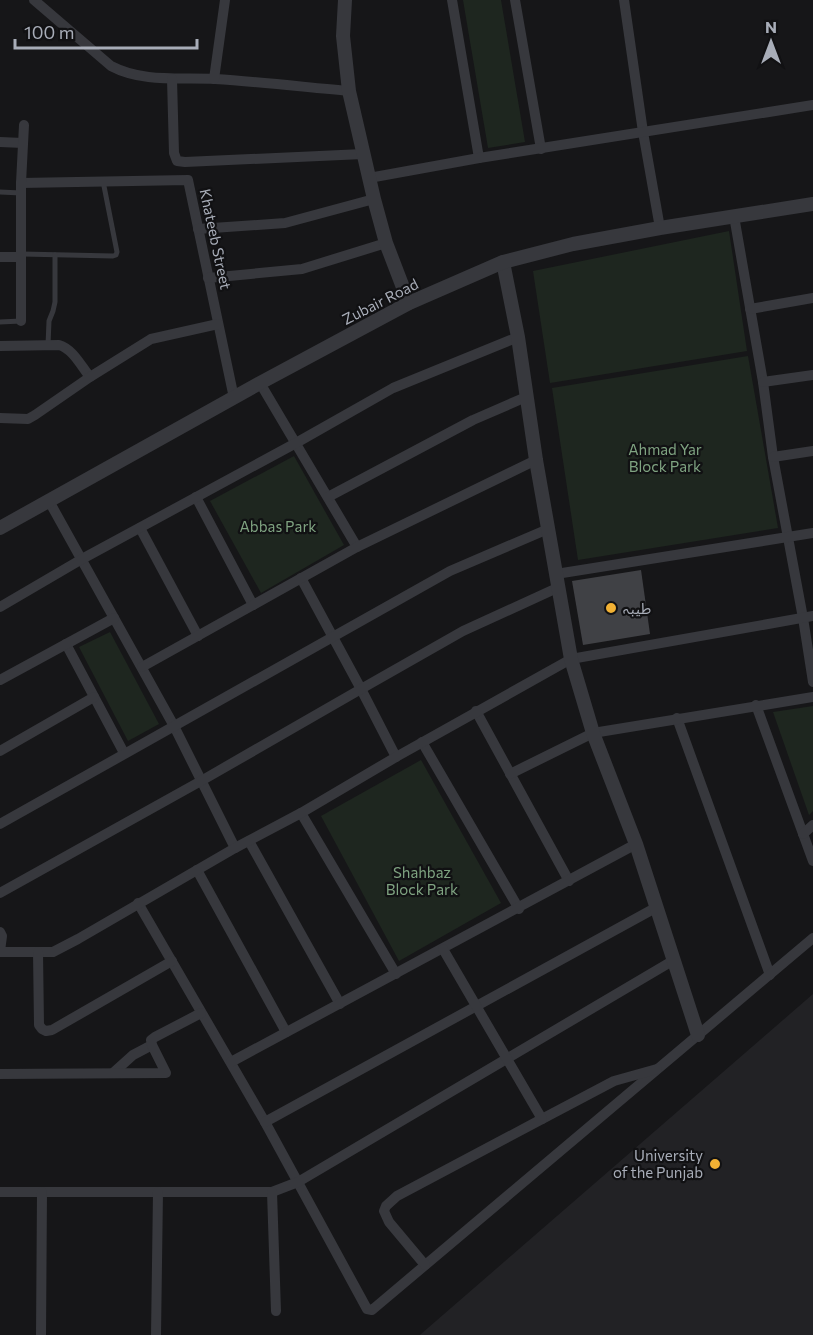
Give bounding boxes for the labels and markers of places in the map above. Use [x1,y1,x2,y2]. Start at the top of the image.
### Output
place label: طیبہ [623,599,651,617]
marker: طیبہ [604,601,618,615]
place label: University of the Punjab [613,1146,703,1181]
marker: University of the Punjab [708,1157,722,1171]

